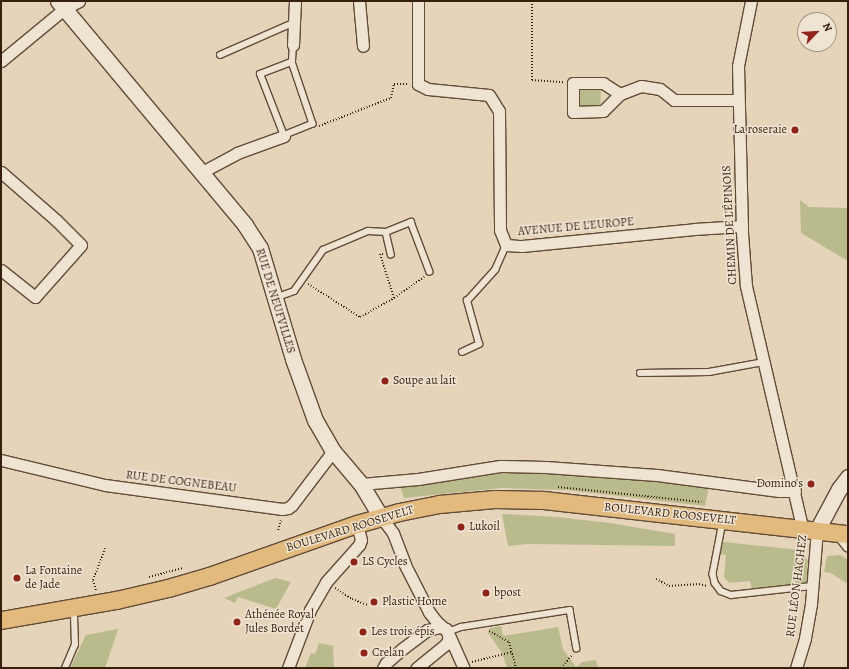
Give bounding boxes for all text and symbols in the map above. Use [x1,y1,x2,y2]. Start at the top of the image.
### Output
north arrow [797,12,837,52]
text: N [819,20,836,34]
place label: La roseraie [733,123,787,137]
marker: La roseraie [790,125,800,135]
street label: CHEMIN DE L'ÉPINOIS [720,165,740,285]
street label: AVENUE DE L'EUROPE [517,215,635,239]
street label: RUE DE NEUFVILLES [252,247,298,355]
place label: Soupe au lait [393,374,456,388]
marker: Soupe au lait [380,376,390,386]
street label: RUE DE COGNEBEAU [125,468,237,496]
place label: Domino's [756,477,803,491]
marker: Domino's [806,479,816,489]
street label: BOULEVARD ROOSEVELT [603,500,737,528]
street label: BOULEVARD ROOSEVELT [285,503,415,555]
place label: Lukoil [469,520,500,534]
marker: Lukoil [456,522,466,532]
street label: RUE LÉON HACHEZ [784,534,810,638]
place label: LS Cycles [362,555,408,569]
marker: LS Cycles [349,557,359,567]
place label: La Fontaine de Jade [25,564,82,592]
marker: La Fontaine de Jade [12,573,22,583]
place label: bpost [494,586,521,600]
marker: bpost [481,588,491,598]
place label: Plastic Home [382,595,447,609]
marker: Plastic Home [369,597,379,607]
place label: Athénée Royal Jules Bordet [245,608,314,636]
marker: Athénée Royal Jules Bordet [232,617,242,627]
place label: Les trois épis [371,625,435,639]
marker: Les trois épis [358,627,368,637]
place label: Crelan [372,646,404,660]
marker: Crelan [359,648,369,658]

